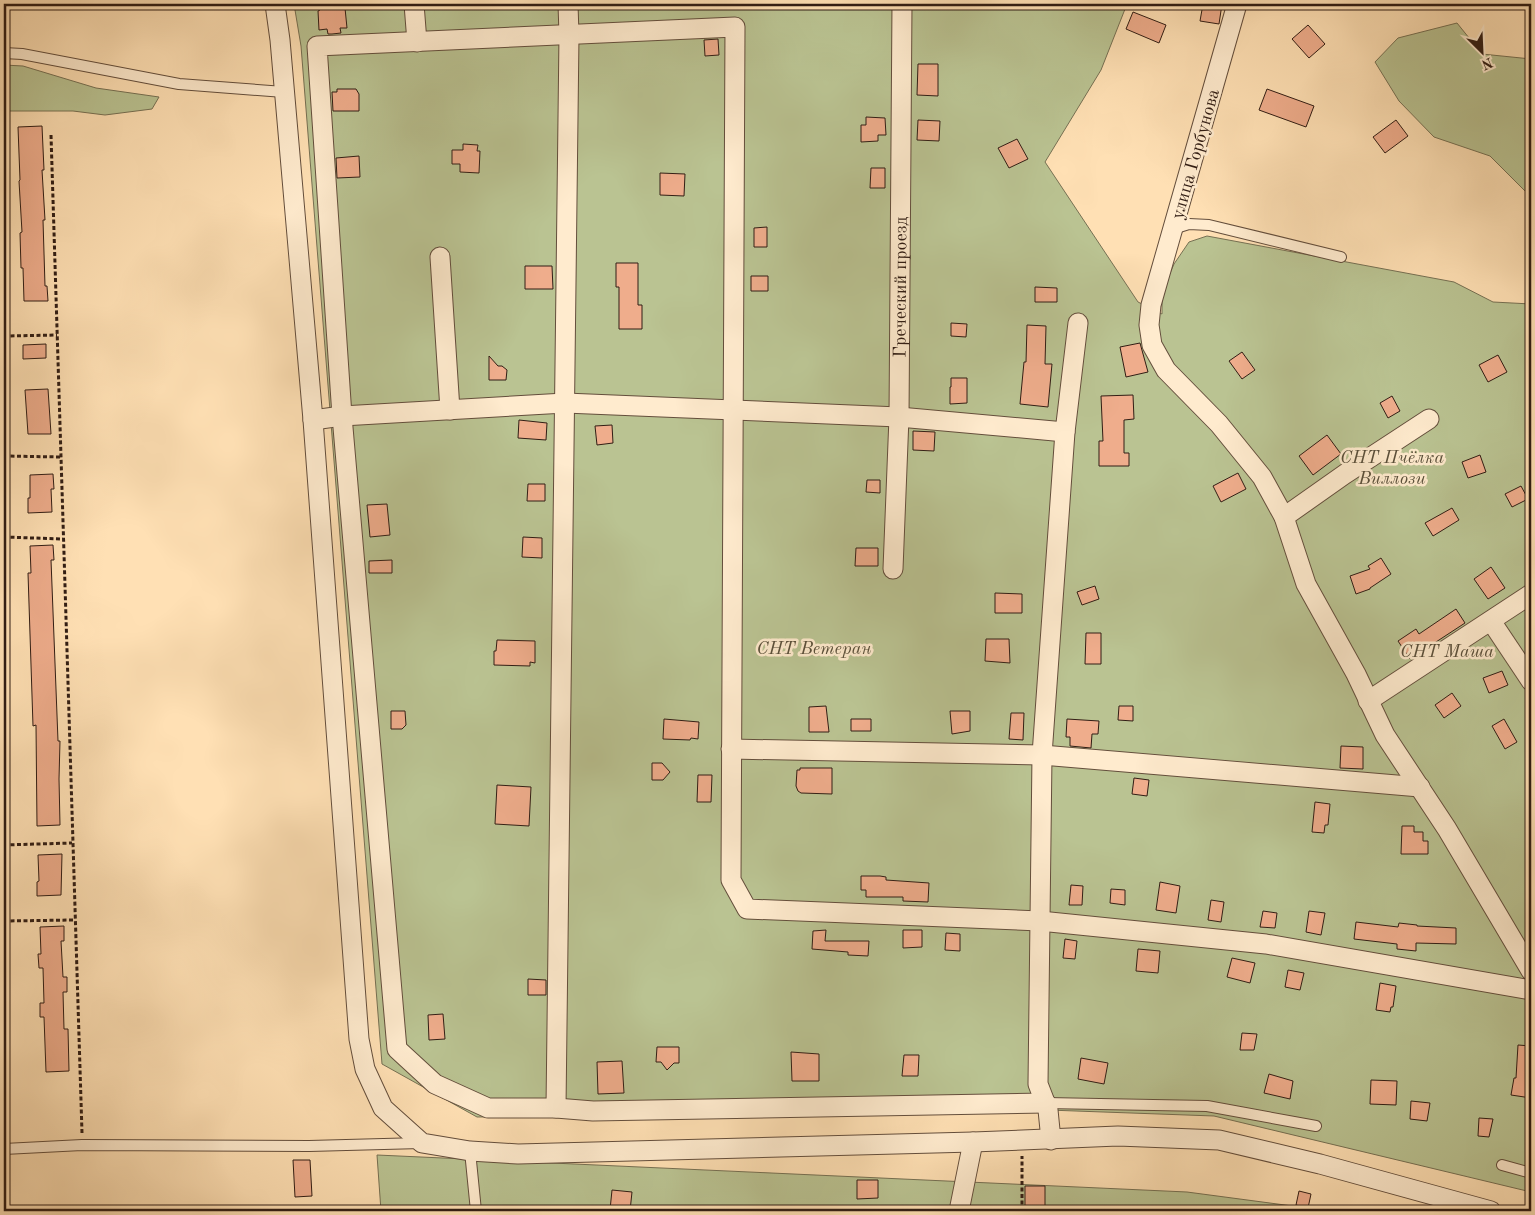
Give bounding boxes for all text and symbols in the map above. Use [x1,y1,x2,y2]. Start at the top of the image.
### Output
north arrow [1458,28,1508,78]
text: N [1479,54,1495,72]
street label: улица Горбунова [1169,87,1223,221]
street label: Греческий проезд [891,216,910,358]
park label: СНТ Пчёлка Виллози [1340,449,1444,488]
park label: СНТ Ветеран [756,640,872,658]
park label: СНТ Маша [1400,643,1494,661]

